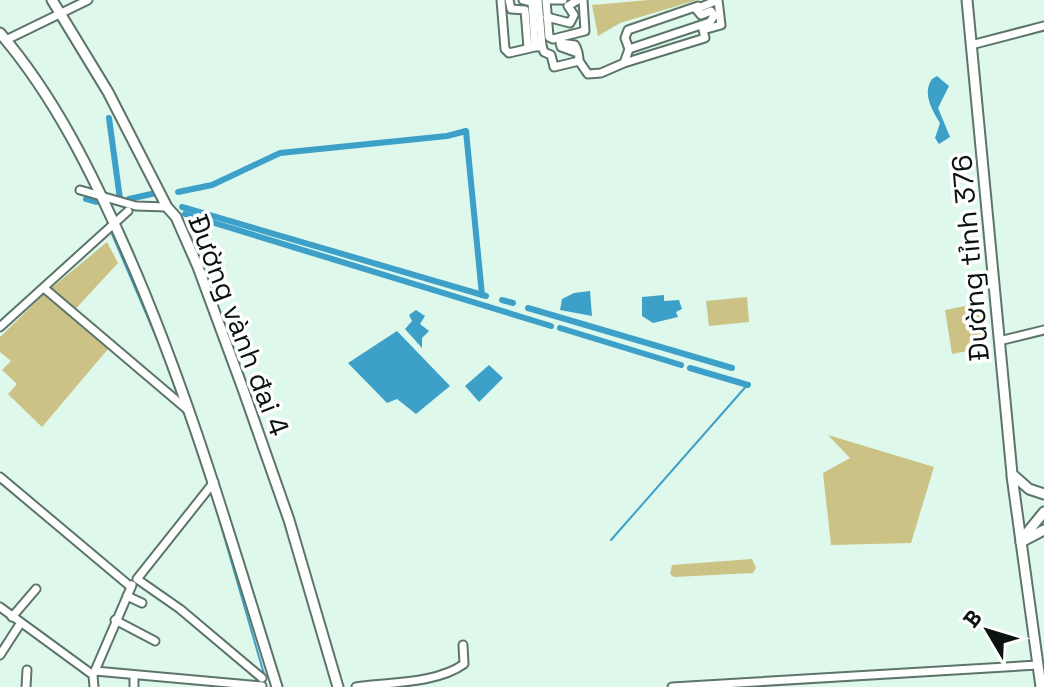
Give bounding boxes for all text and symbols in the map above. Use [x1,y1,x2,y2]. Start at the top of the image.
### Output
street label: Đường tỉnh 376 [943,153,997,363]
street label: Đường vành đai 4 [180,209,298,441]
north arrow [948,591,1028,671]
text: B [957,604,988,633]

